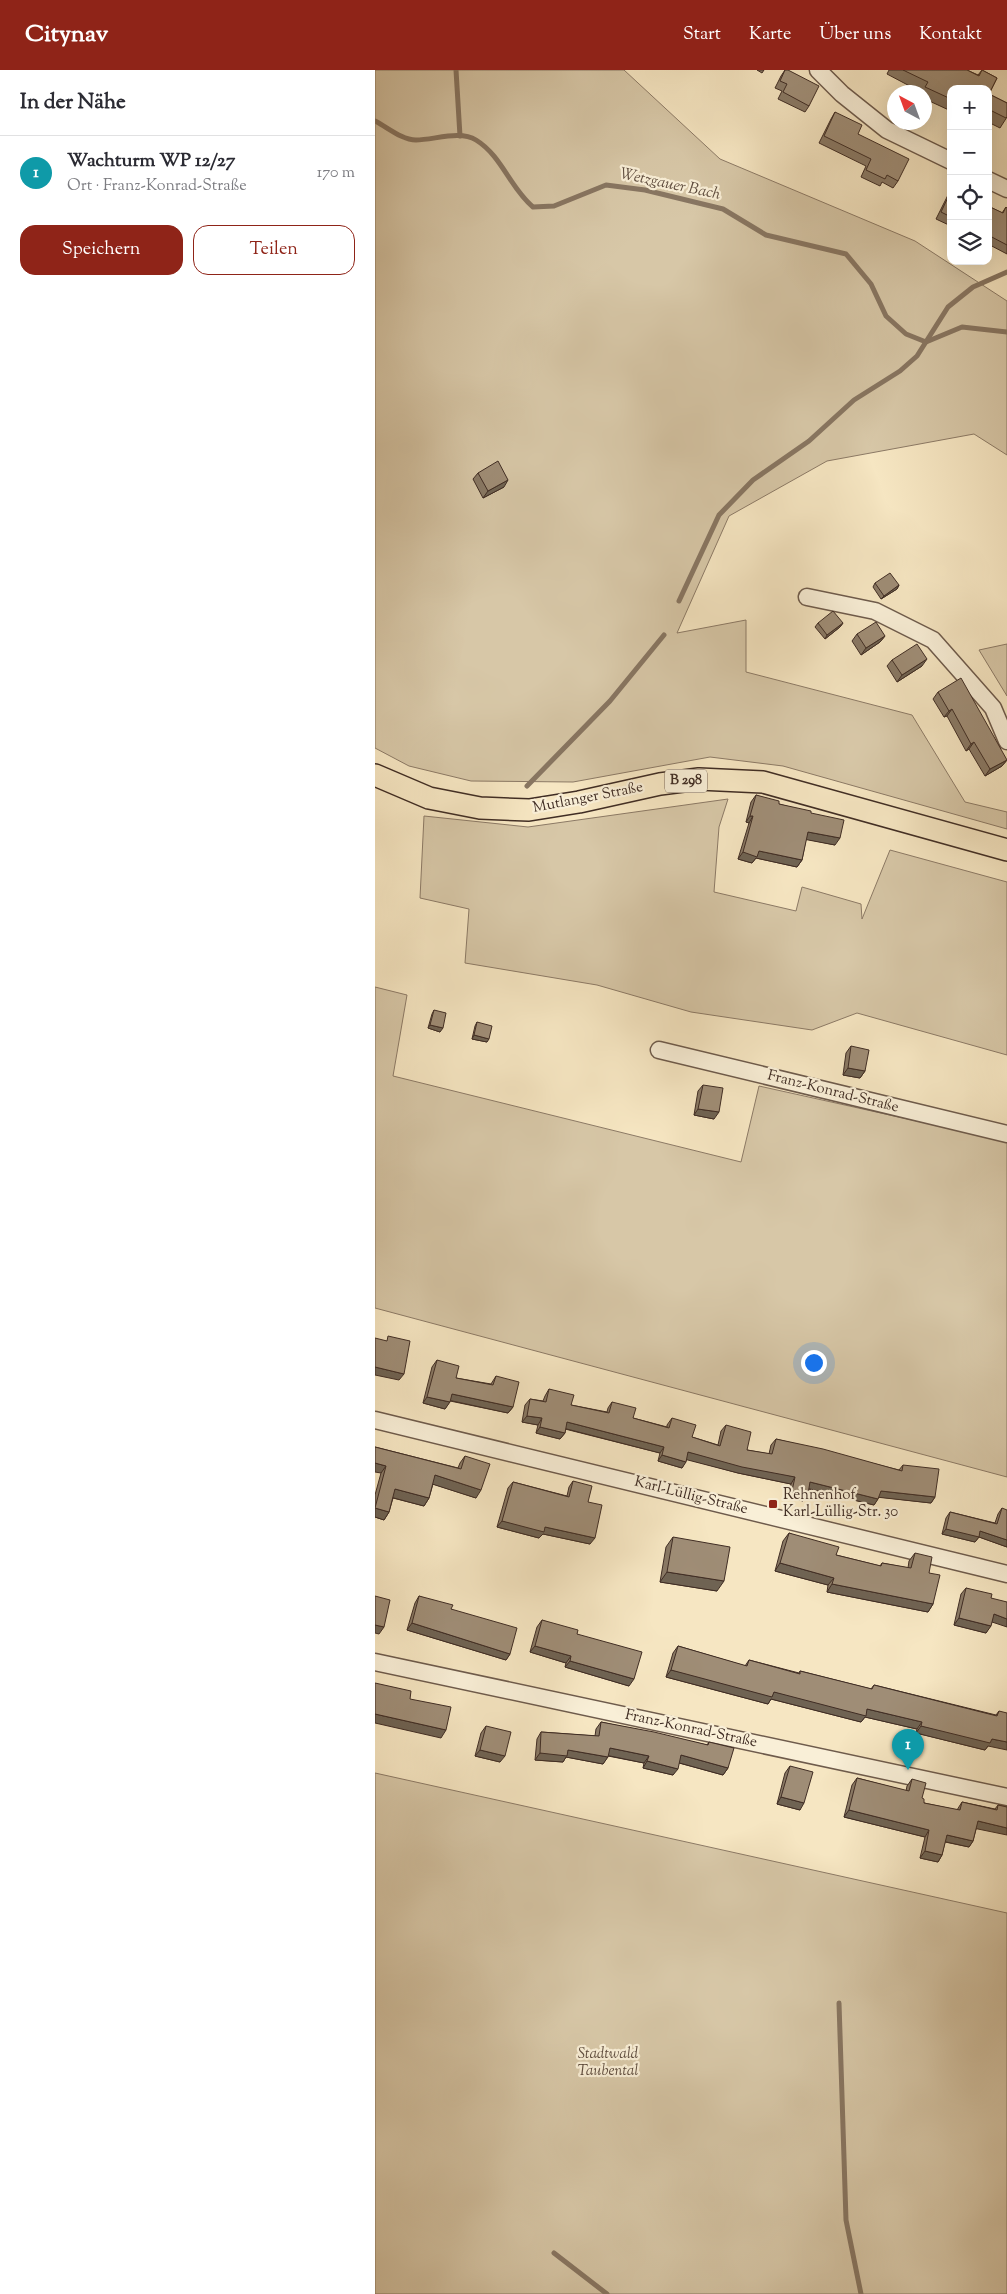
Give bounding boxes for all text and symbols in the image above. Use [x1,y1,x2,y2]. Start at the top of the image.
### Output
text: Citynav [25,18,108,52]
text: Start [683,22,721,48]
text: Karte [749,22,791,48]
text: Über uns [819,22,891,48]
text: Kontakt [919,22,982,48]
north arrow [887,85,932,130]
map controls [947,85,992,265]
button: + [947,85,992,130]
text: In der Nähe [20,88,126,118]
button: − [947,130,992,175]
text: Wachturm WP 12/27 [67,148,235,175]
text: 1 [33,162,39,185]
text: 170 m [317,162,355,185]
water label: Wetzgauer Bach [618,163,723,207]
text: Ort · Franz-Konrad-Straße [67,175,247,198]
button: locate [947,175,992,220]
button: layers [947,220,992,265]
button: Speichern [20,225,183,275]
button: Teilen [193,225,355,275]
road number: B 298 [665,769,707,792]
street label: Mutlanger Straße [531,777,645,819]
street label: Franz-Konrad-Straße [765,1066,901,1118]
your location [801,1350,827,1376]
street label: Karl-Lüllig-Straße [632,1472,750,1520]
place label: Rehnenhof Karl-Lüllig-Str. 30 [783,1485,898,1523]
marker: Rehnenhof Karl-Lüllig-Str. 30 [767,1498,779,1510]
street label: Franz-Konrad-Straße [623,1705,759,1753]
pin: 1 [892,1729,924,1770]
park label: Stadtwald Taubental [577,2044,639,2082]

